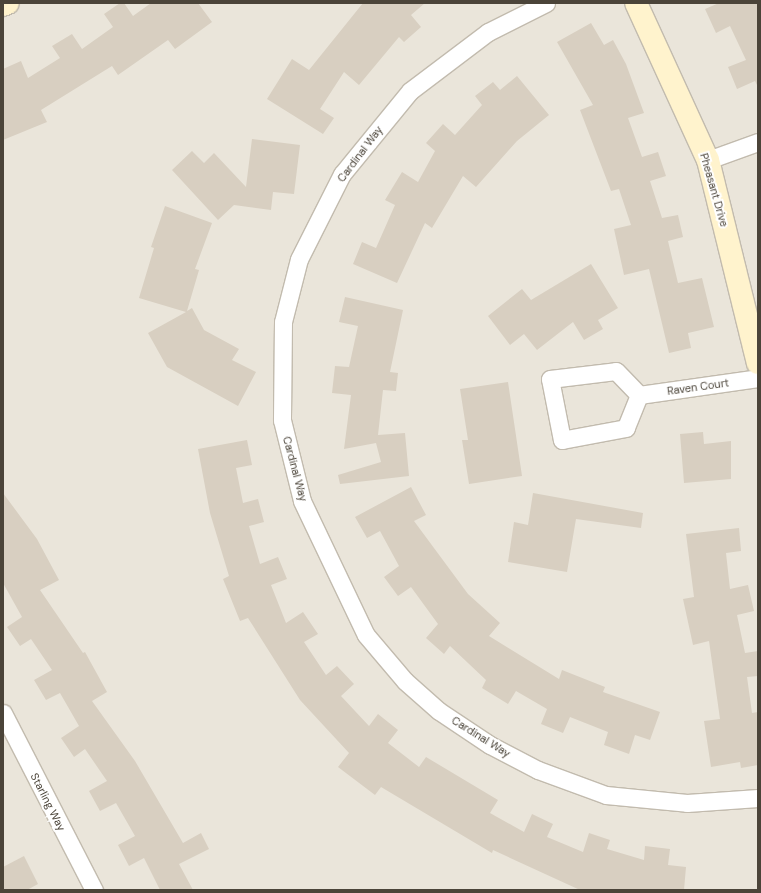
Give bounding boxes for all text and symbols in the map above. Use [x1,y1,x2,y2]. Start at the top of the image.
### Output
street label: Cardinal Way [335,123,385,185]
street label: Pheasant Drive [697,152,731,228]
street label: Raven Court [666,376,730,398]
street label: Cardinal Way [280,435,310,503]
street label: Cardinal Way [449,714,513,760]
street label: Starling Way [28,771,68,833]

